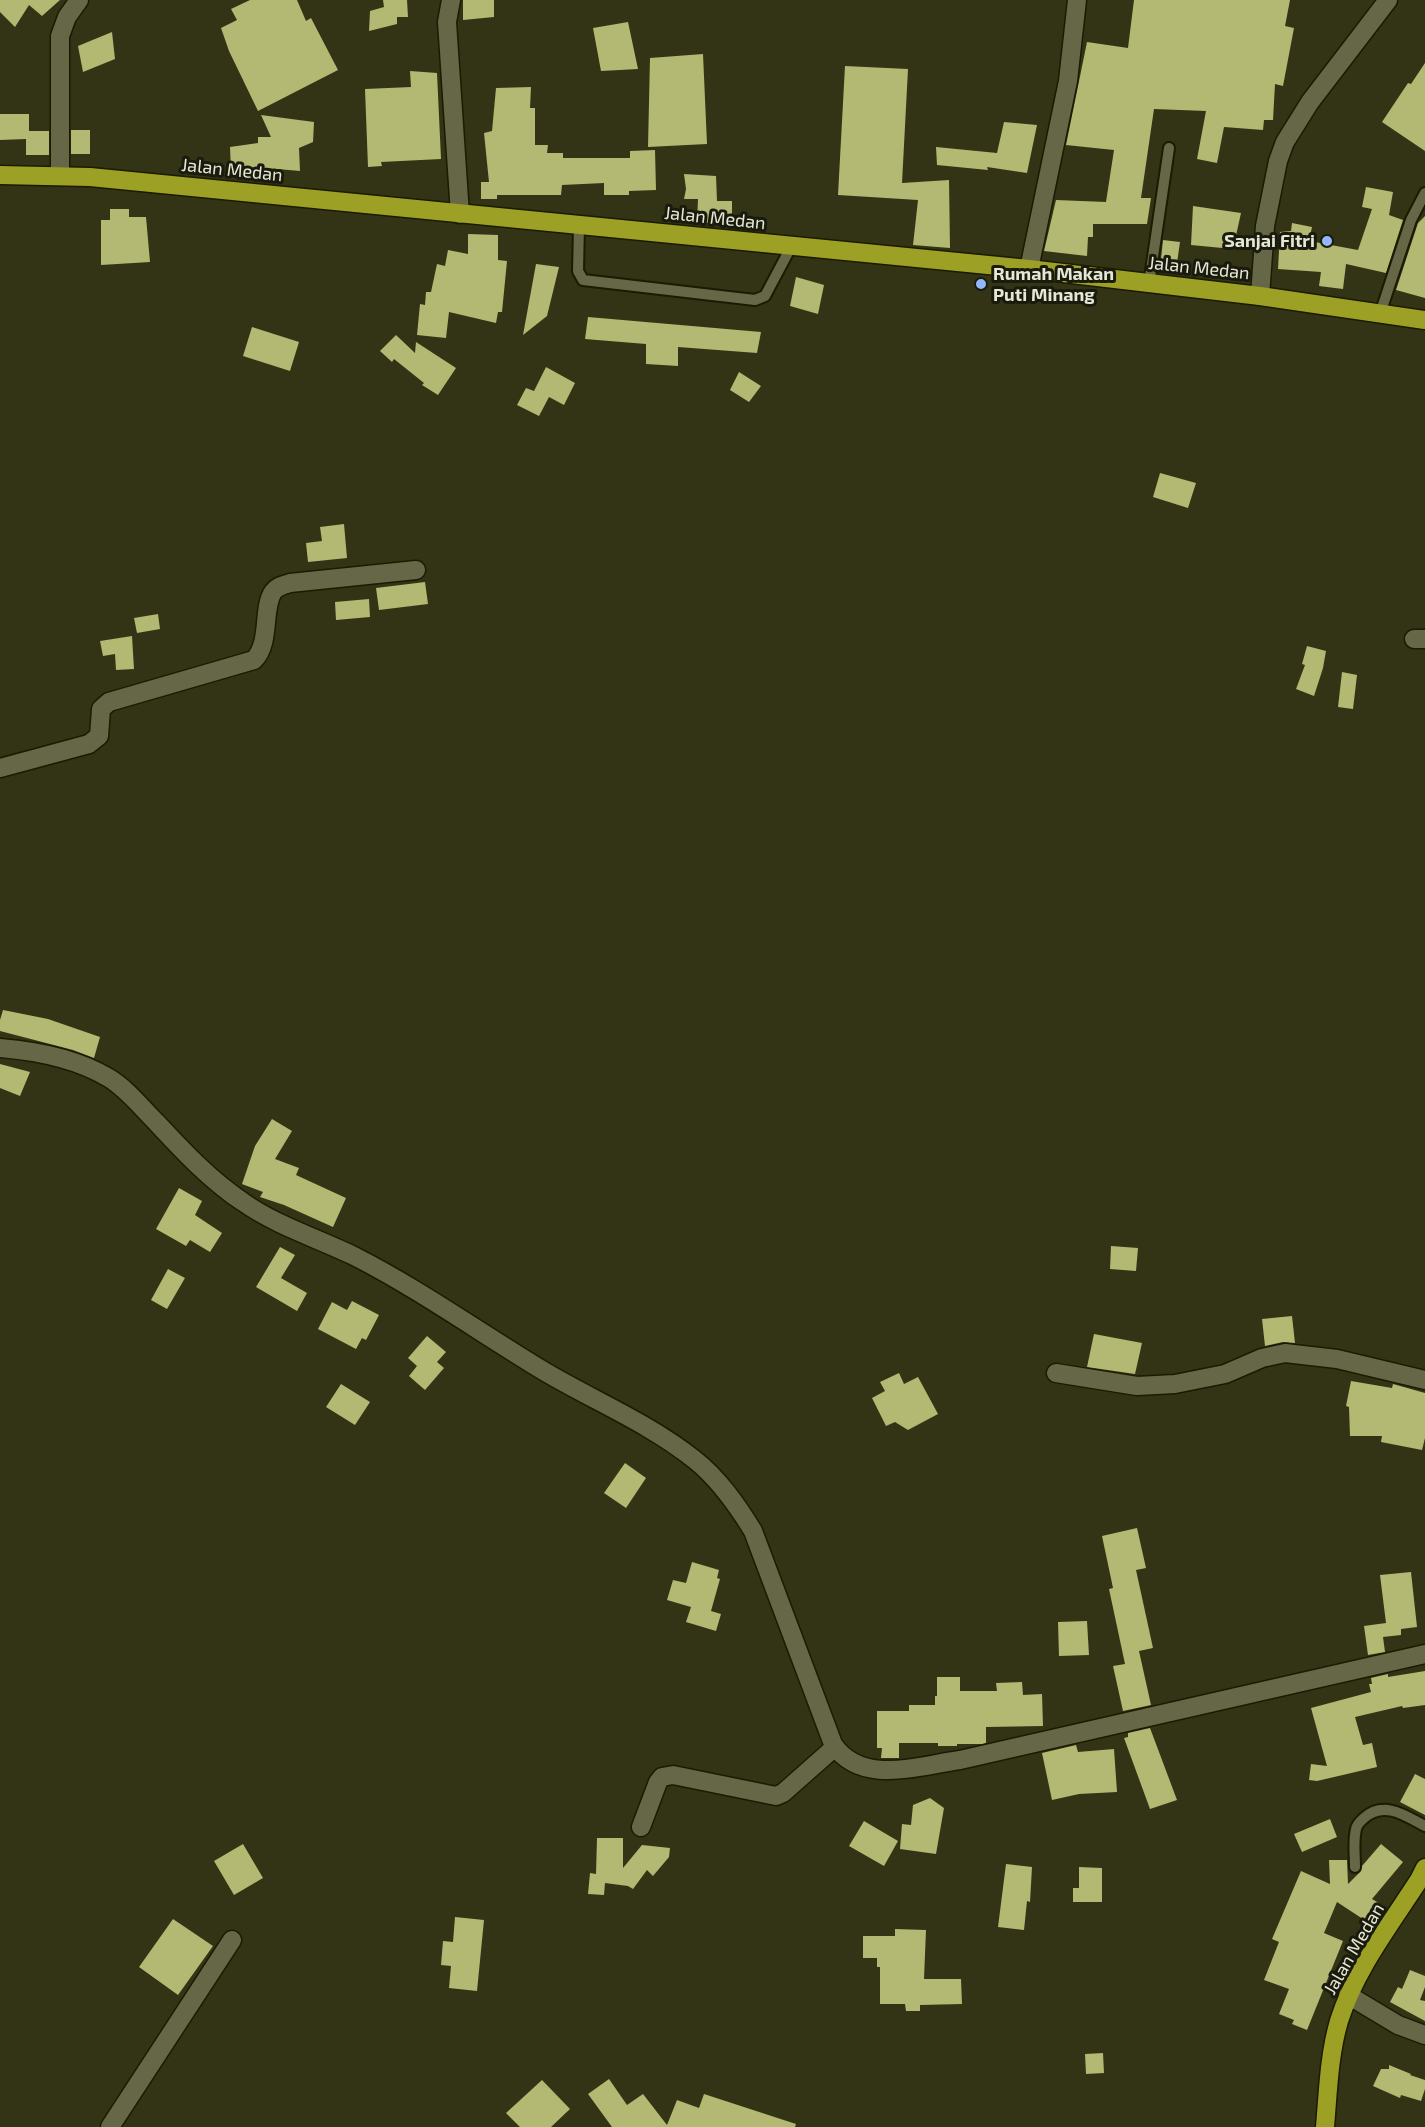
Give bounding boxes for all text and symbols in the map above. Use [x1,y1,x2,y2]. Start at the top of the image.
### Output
street label: Jalan Medan [180,154,284,186]
street label: Jalan Medan [663,202,767,234]
place label: Sanjai Fitri [1224,230,1315,252]
marker: Sanjai Fitri [1320,234,1334,248]
street label: Jalan Medan [1147,252,1251,284]
place label: Rumah Makan Puti Minang [993,263,1114,306]
marker: Rumah Makan Puti Minang [974,277,988,291]
street label: Jalan Medan [1319,1900,1389,1998]

